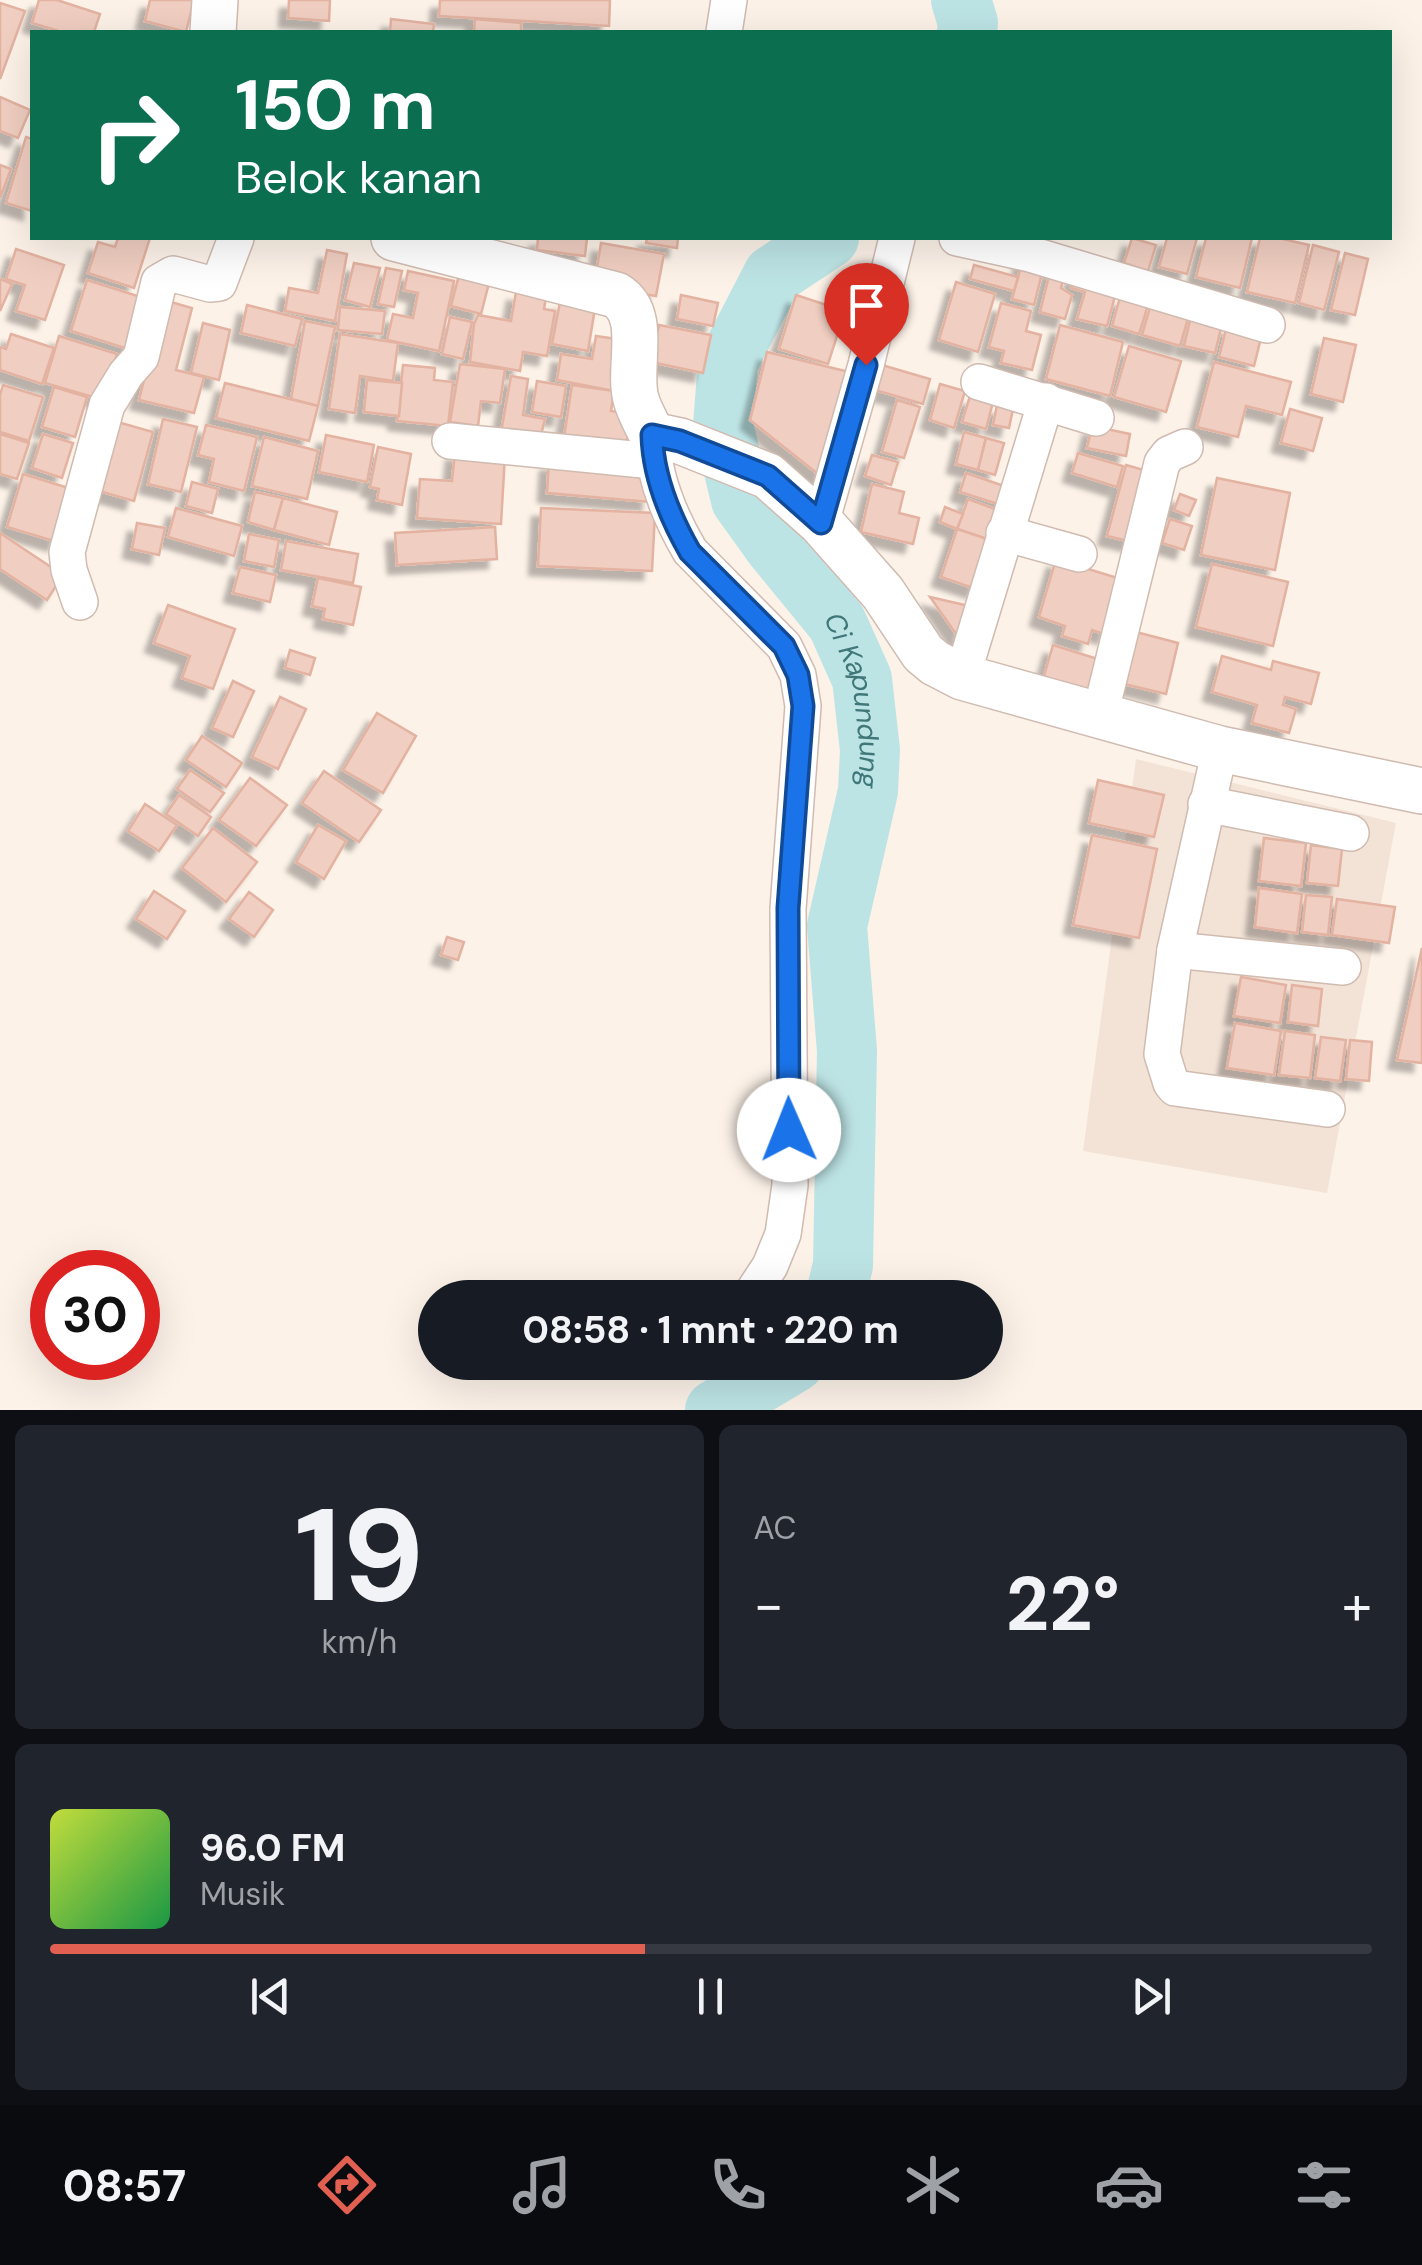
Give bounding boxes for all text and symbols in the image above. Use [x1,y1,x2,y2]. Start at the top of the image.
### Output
text: 150 m [235,60,436,151]
icon: right [70,70,200,200]
text: Belok kanan [235,148,482,207]
pin [824,263,909,366]
icon: arrive [839,278,894,333]
water label: Ci Kapundung [816,606,889,790]
position arrow [737,1078,841,1182]
speed limit sign: 30 [30,1250,160,1380]
text: 08:58 · 1 mnt · 220 m [522,1305,899,1355]
text: 19 [294,1471,424,1640]
text: AC [754,1507,796,1549]
text: 22° [1006,1556,1120,1653]
text: − [754,1569,784,1641]
text: + [1342,1569,1372,1641]
text: km/h [321,1621,397,1663]
text: 96.0 FM [200,1823,345,1873]
text: Musik [200,1873,285,1915]
icon: previous [243,1969,298,2024]
icon: pause [683,1969,738,2024]
icon: next [1124,1969,1179,2024]
icon: directions [312,2150,382,2220]
icon: music [507,2150,577,2220]
icon: phone [703,2150,773,2220]
icon: climate [898,2150,968,2220]
icon: car [1094,2150,1164,2220]
icon: filters [1289,2150,1359,2220]
text: 08:57 [63,2156,186,2215]

